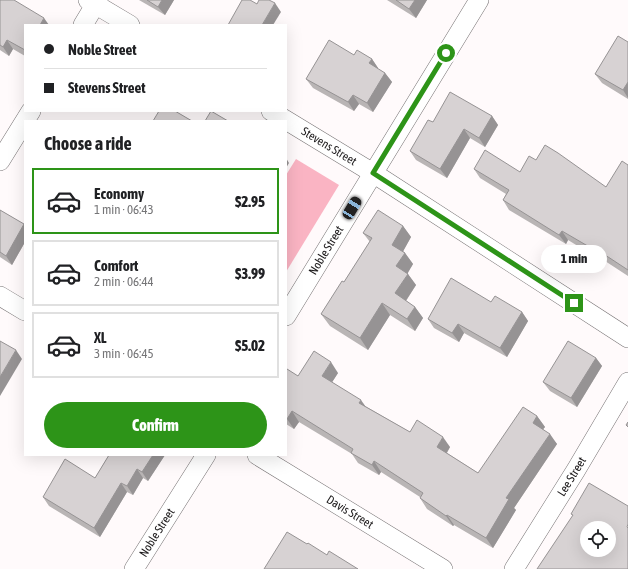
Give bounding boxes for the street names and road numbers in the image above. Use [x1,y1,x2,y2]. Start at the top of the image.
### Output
street label: Stevens Street [299,124,360,169]
street label: Noble Street [306,223,347,277]
street label: Lee Street [554,454,589,499]
street label: Davis Street [324,492,376,532]
street label: Noble Street [136,505,178,560]

